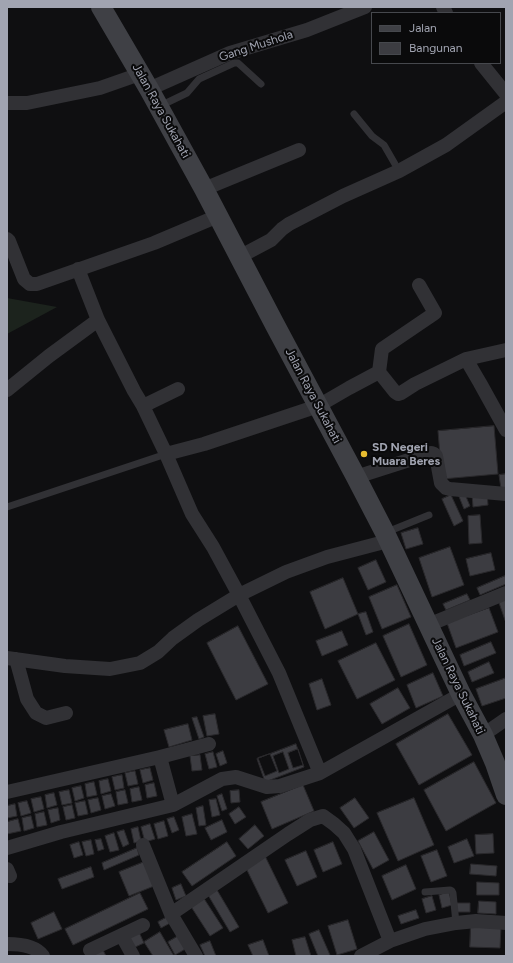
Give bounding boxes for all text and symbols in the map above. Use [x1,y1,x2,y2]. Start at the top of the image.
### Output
legend [371,12,501,64]
text: Jalan [409,21,437,35]
street label: Gang Mushola [217,27,295,65]
text: Bangunan [409,41,462,55]
street label: Jalan Raya Sukahati [129,61,193,161]
street label: Jalan Raya Sukahati [282,346,344,446]
place label: SD Negeri Muara Beres [372,440,440,468]
marker: SD Negeri Muara Beres [359,449,369,459]
street label: Jalan Raya Sukahati [428,635,488,737]

